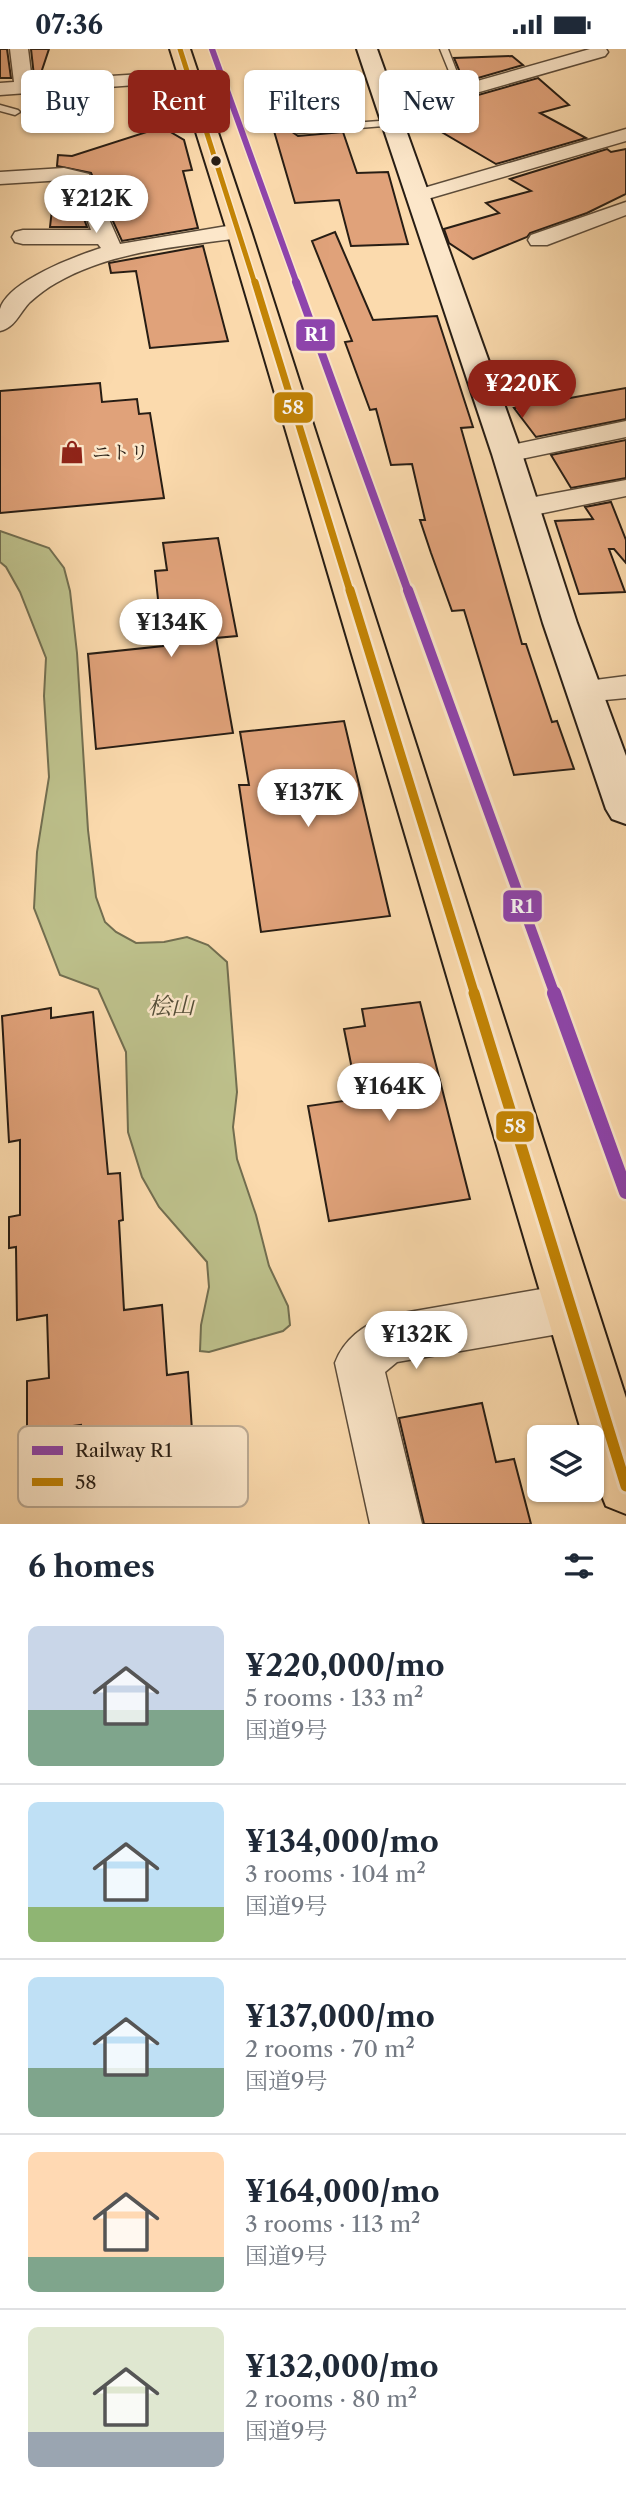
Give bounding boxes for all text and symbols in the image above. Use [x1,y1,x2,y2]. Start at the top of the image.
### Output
text: 07:36 [35,9,103,41]
chip: Buy [21,70,114,133]
chip: Rent [128,70,230,133]
chip: Filters [244,70,365,133]
chip: New [379,70,479,133]
unlabelled marker [209,154,223,168]
pin: ¥212K [47,176,145,235]
text: ¥212K [60,184,132,212]
line badge: R1 [295,318,336,352]
text: R1 [304,323,328,346]
pin: ¥220K [473,361,571,420]
text: ¥220K [484,369,560,397]
line badge: 58 [273,391,314,424]
text: 58 [282,396,304,419]
shop icon: ニトリ [58,438,86,466]
place label: ニトリ [92,441,149,464]
pin: ¥134K [122,599,220,659]
text: ¥134K [135,608,207,636]
pin: ¥137K [259,769,357,829]
text: ¥137K [273,778,343,806]
line badge: R1 [502,889,543,923]
text: R1 [510,895,534,918]
park label: 桧山 [148,992,196,1020]
pin: ¥164K [340,1063,438,1123]
text: ¥164K [353,1072,425,1100]
line badge: 58 [495,1110,535,1143]
text: 58 [504,1115,526,1138]
pin: ¥132K [367,1311,465,1371]
text: ¥132K [380,1320,452,1348]
map controls [527,1425,604,1502]
button: layers [527,1425,604,1502]
legend [18,1426,248,1507]
text: Railway R1 [75,1439,173,1462]
text: 58 [75,1471,97,1494]
icon: filters [560,1547,598,1585]
text: 6 homes [28,1548,155,1585]
text: ¥220,000/mo [245,1647,445,1684]
icon: home [84,1654,168,1738]
text: 5 rooms · 133 m² [245,1684,423,1712]
text: 国道9号 [245,1716,327,1744]
text: ¥134,000/mo [245,1823,439,1860]
icon: home [84,1830,168,1914]
text: 3 rooms · 104 m² [245,1860,426,1888]
text: 国道9号 [245,1892,327,1920]
text: ¥137,000/mo [245,1998,435,2035]
icon: home [84,2005,168,2089]
text: 2 rooms · 70 m² [245,2035,415,2063]
text: 国道9号 [245,2067,327,2095]
text: ¥164,000/mo [245,2173,440,2210]
icon: home [84,2180,168,2264]
text: 3 rooms · 113 m² [245,2210,421,2238]
text: 国道9号 [245,2242,327,2270]
text: ¥132,000/mo [245,2348,439,2385]
icon: home [84,2355,168,2439]
text: 2 rooms · 80 m² [245,2385,417,2413]
text: 国道9号 [245,2417,327,2445]

